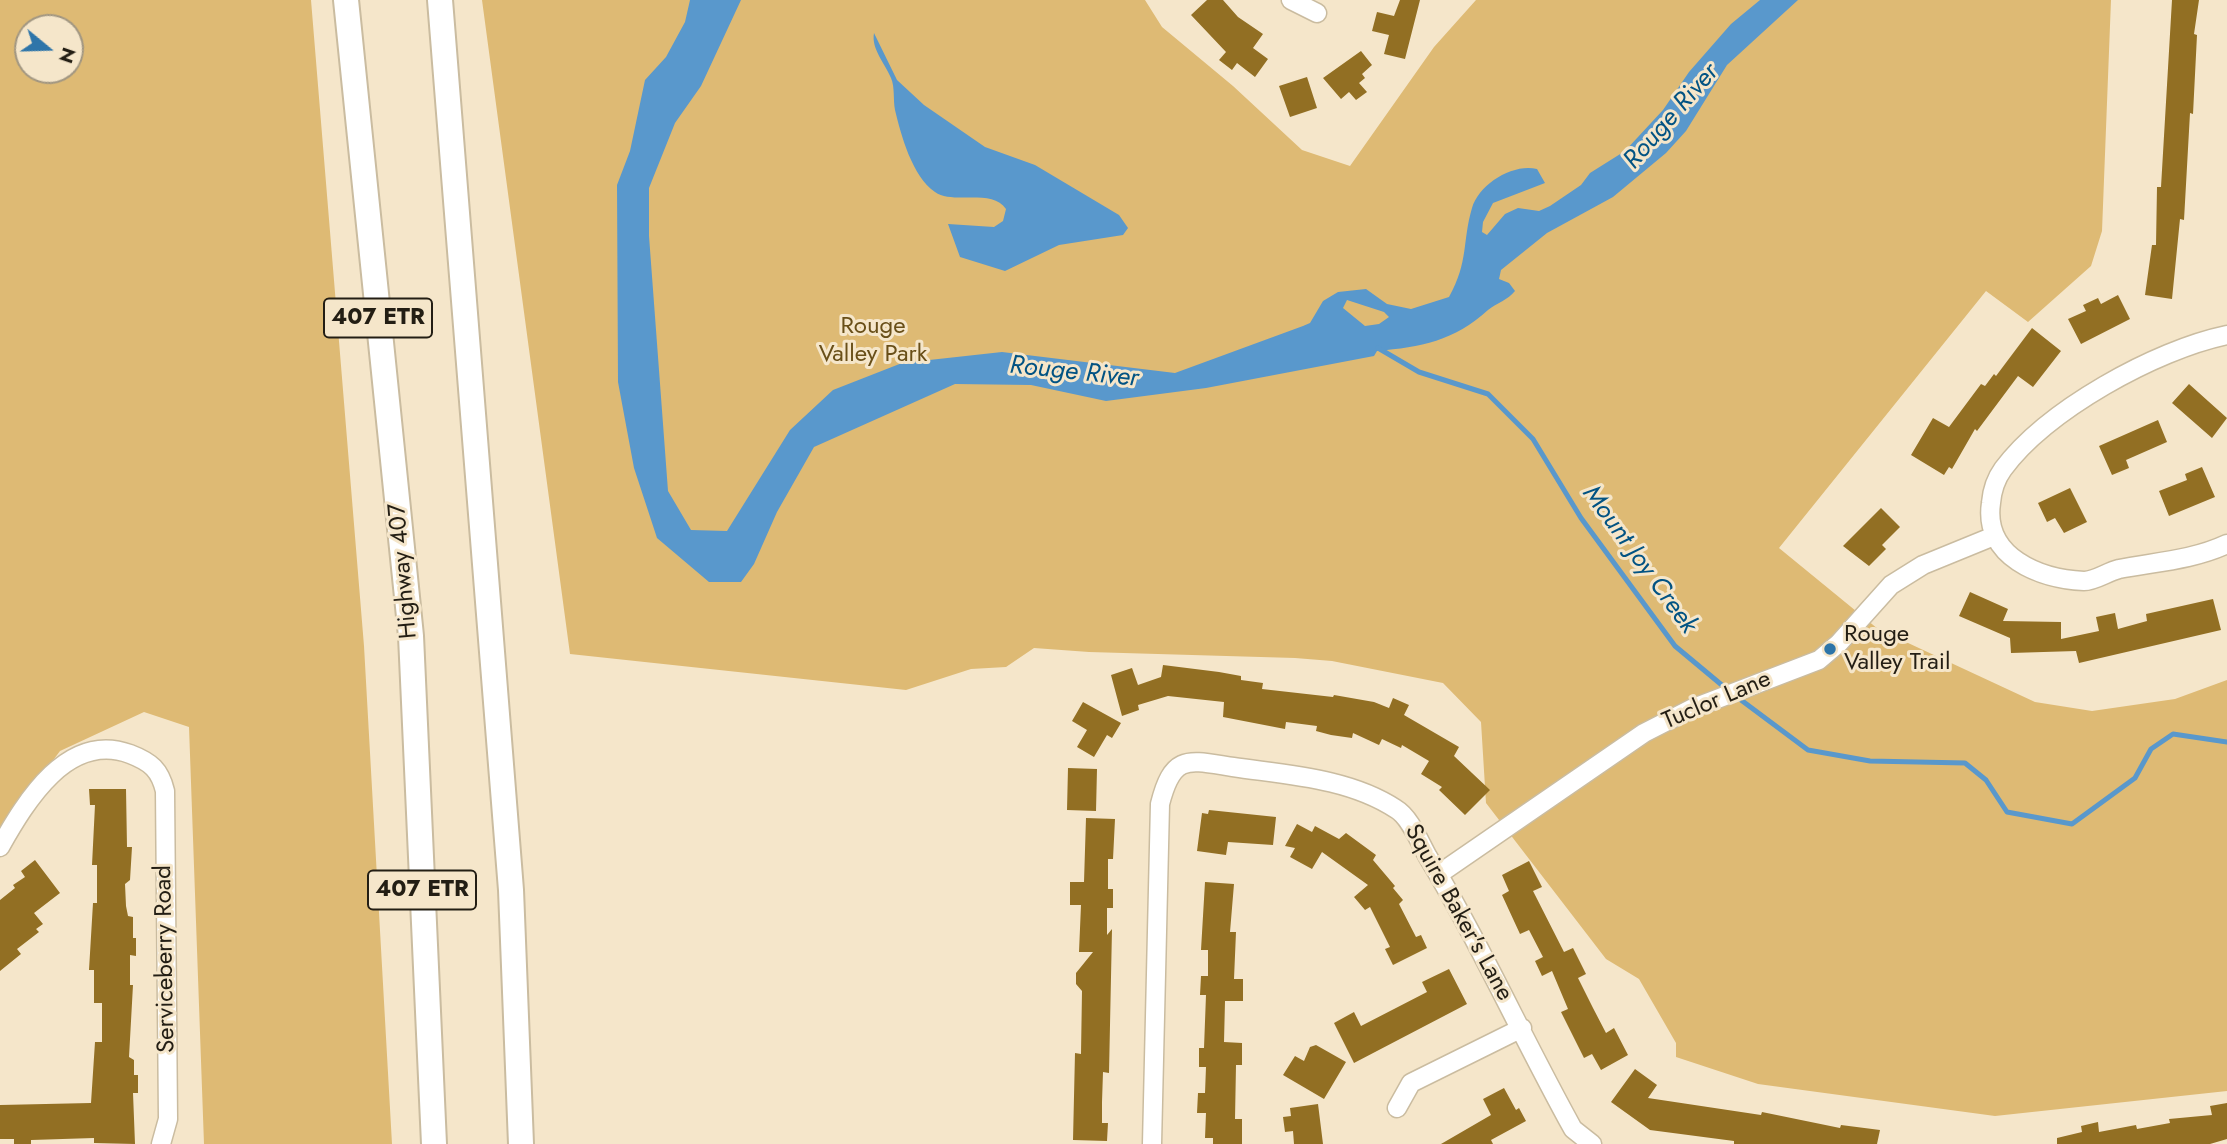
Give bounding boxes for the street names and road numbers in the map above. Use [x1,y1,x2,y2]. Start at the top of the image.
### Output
road number: 407 ETR [324,298,432,338]
street label: Highway 407 [384,502,424,640]
street label: Tuclor Lane [1659,665,1775,737]
street label: Squire Baker's Lane [1398,820,1518,1006]
street label: Serviceberry Road [150,865,182,1053]
road number: 407 ETR [368,870,476,909]

